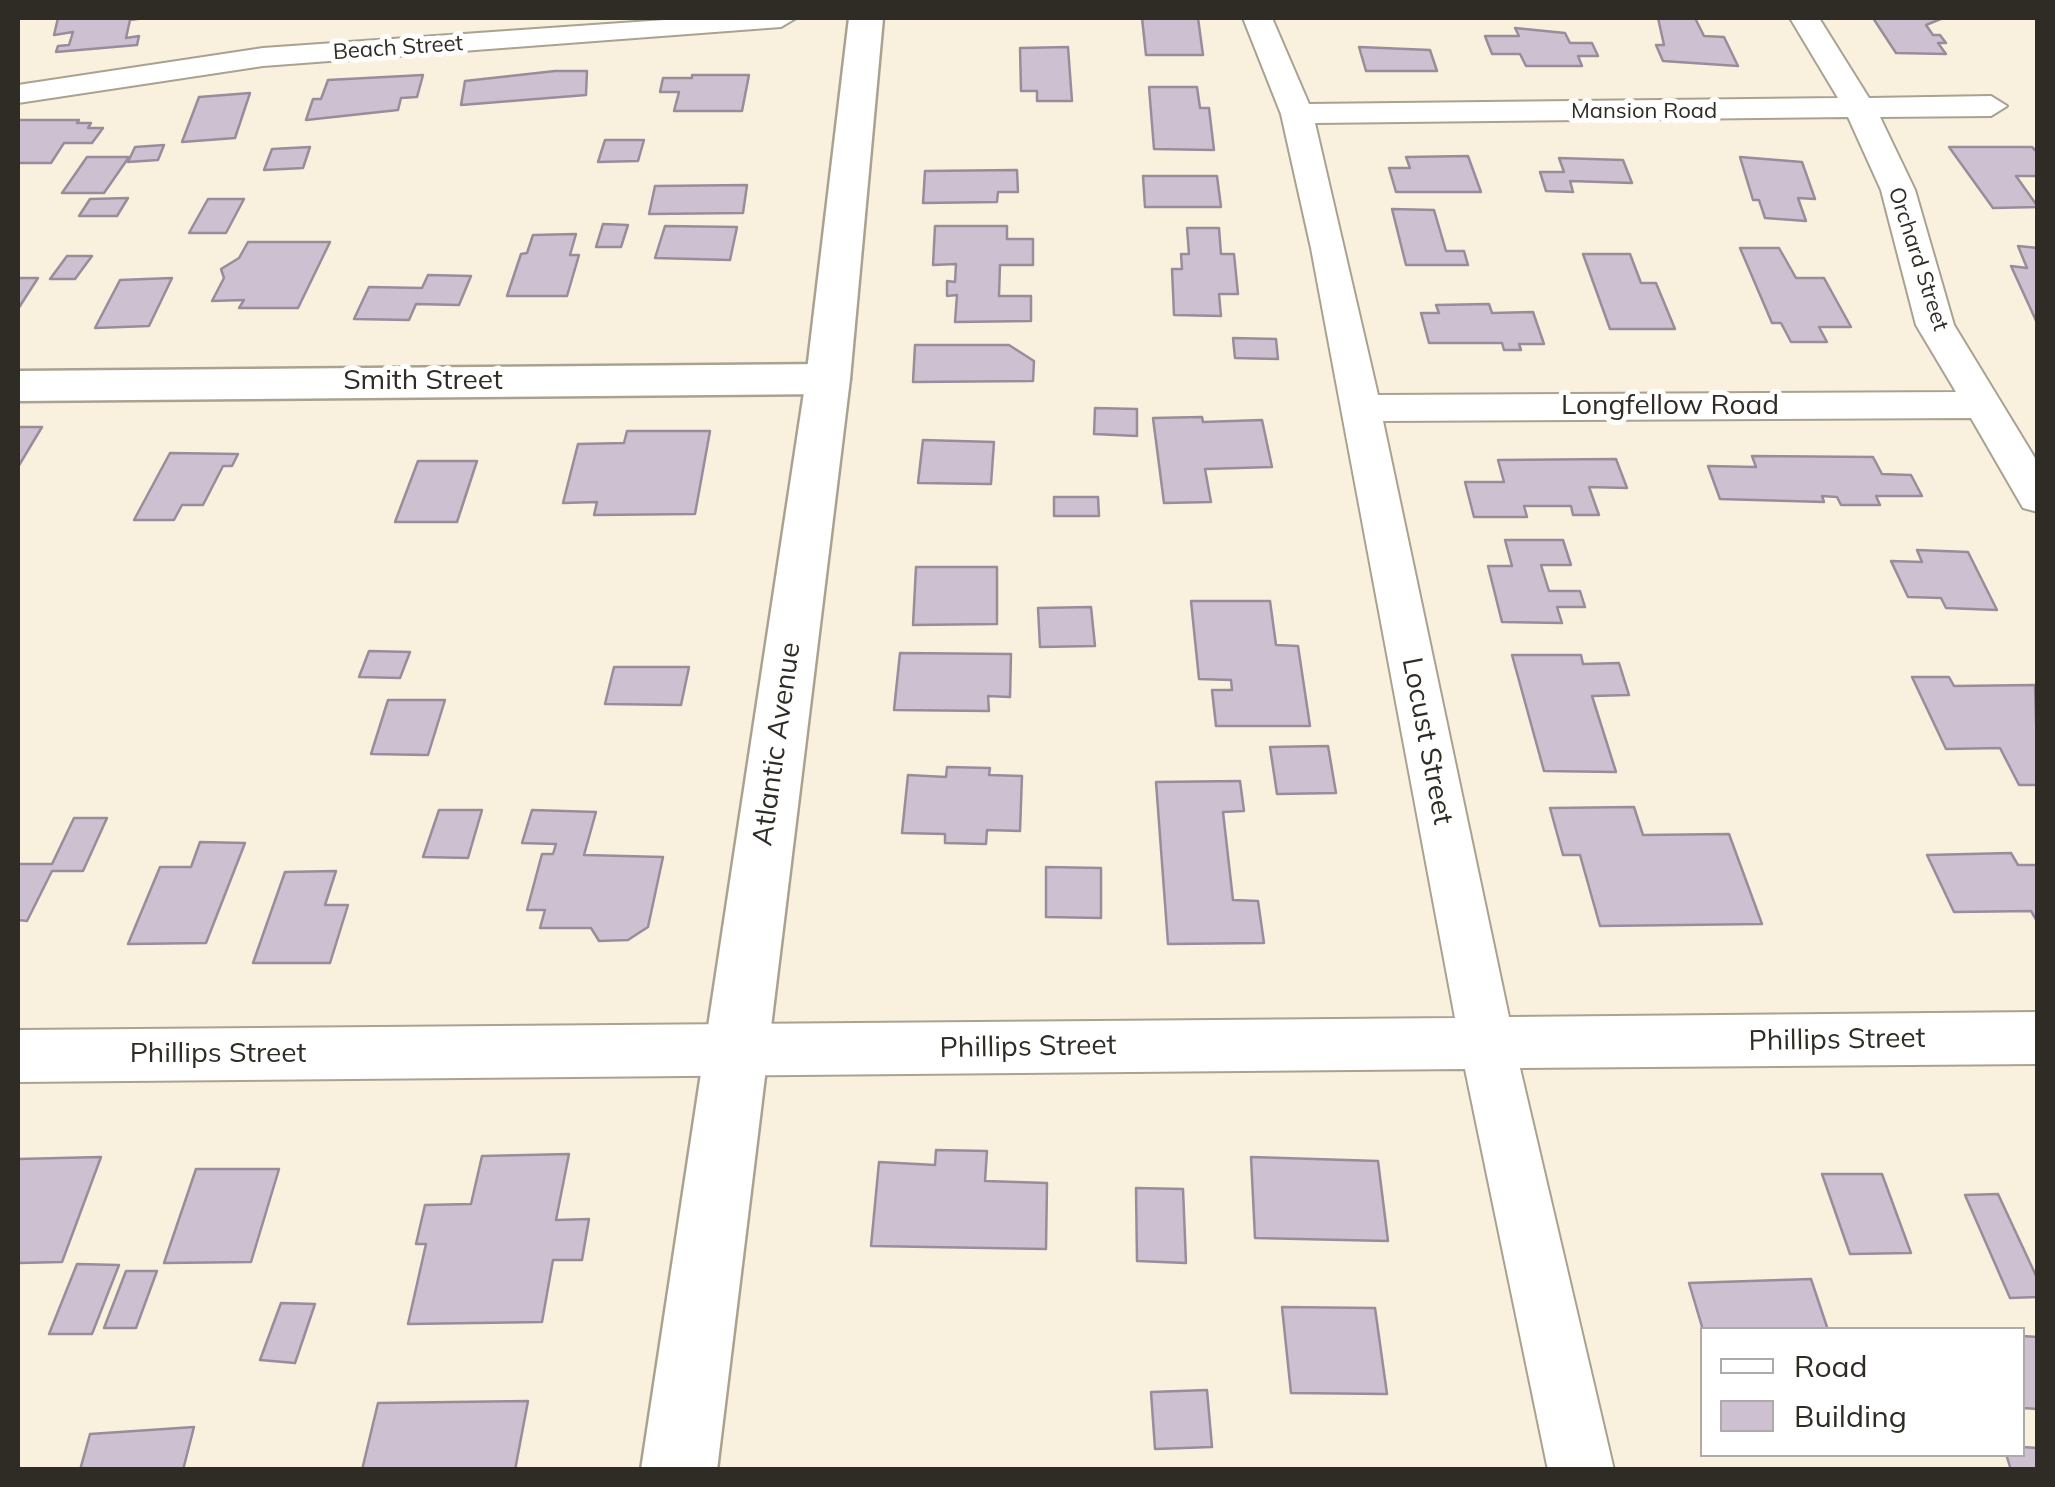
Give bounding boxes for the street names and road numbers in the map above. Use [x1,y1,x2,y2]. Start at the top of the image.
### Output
street label: Beach Street [332,30,464,66]
street label: Mansion Road [1571,98,1717,124]
street label: Orchard Street [1882,184,1954,334]
street label: Smith Street [343,364,503,398]
street label: Longfellow Road [1561,389,1779,423]
street label: Atlantic Avenue [746,640,808,848]
street label: Locust Street [1394,655,1460,827]
street label: Phillips Street [1748,1022,1926,1058]
street label: Phillips Street [939,1029,1117,1065]
street label: Phillips Street [130,1037,306,1071]

